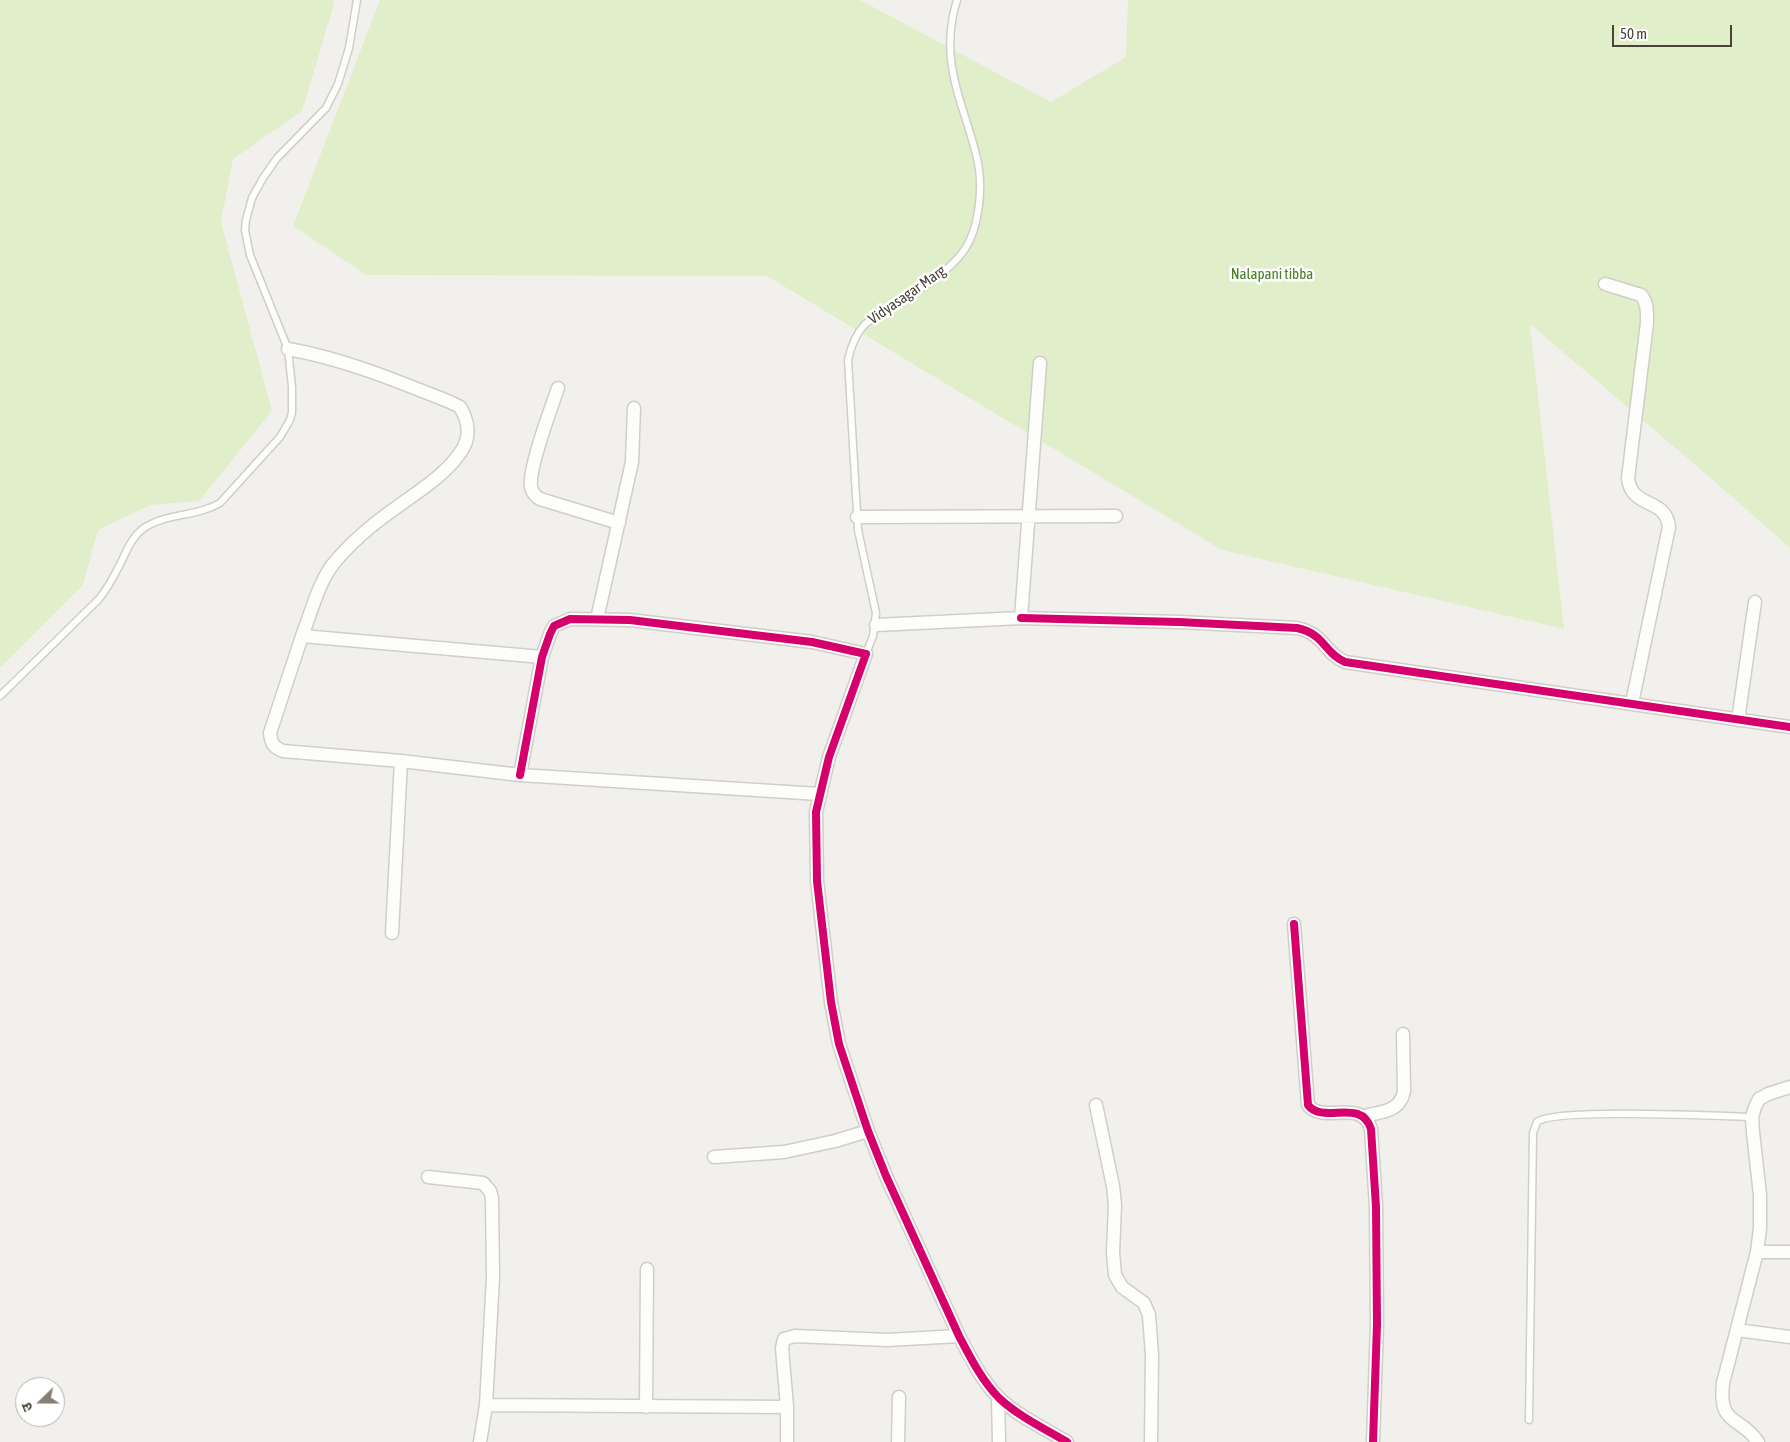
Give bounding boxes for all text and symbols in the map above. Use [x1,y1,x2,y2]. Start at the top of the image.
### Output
scale bar [1615,15,1735,47]
text: 50 m [1620,25,1647,42]
street label: Vidyasagar Marg [865,262,949,328]
park label: Nalapani tibba [1231,265,1313,283]
north arrow [15,1377,65,1427]
text: उ [18,1400,36,1414]

